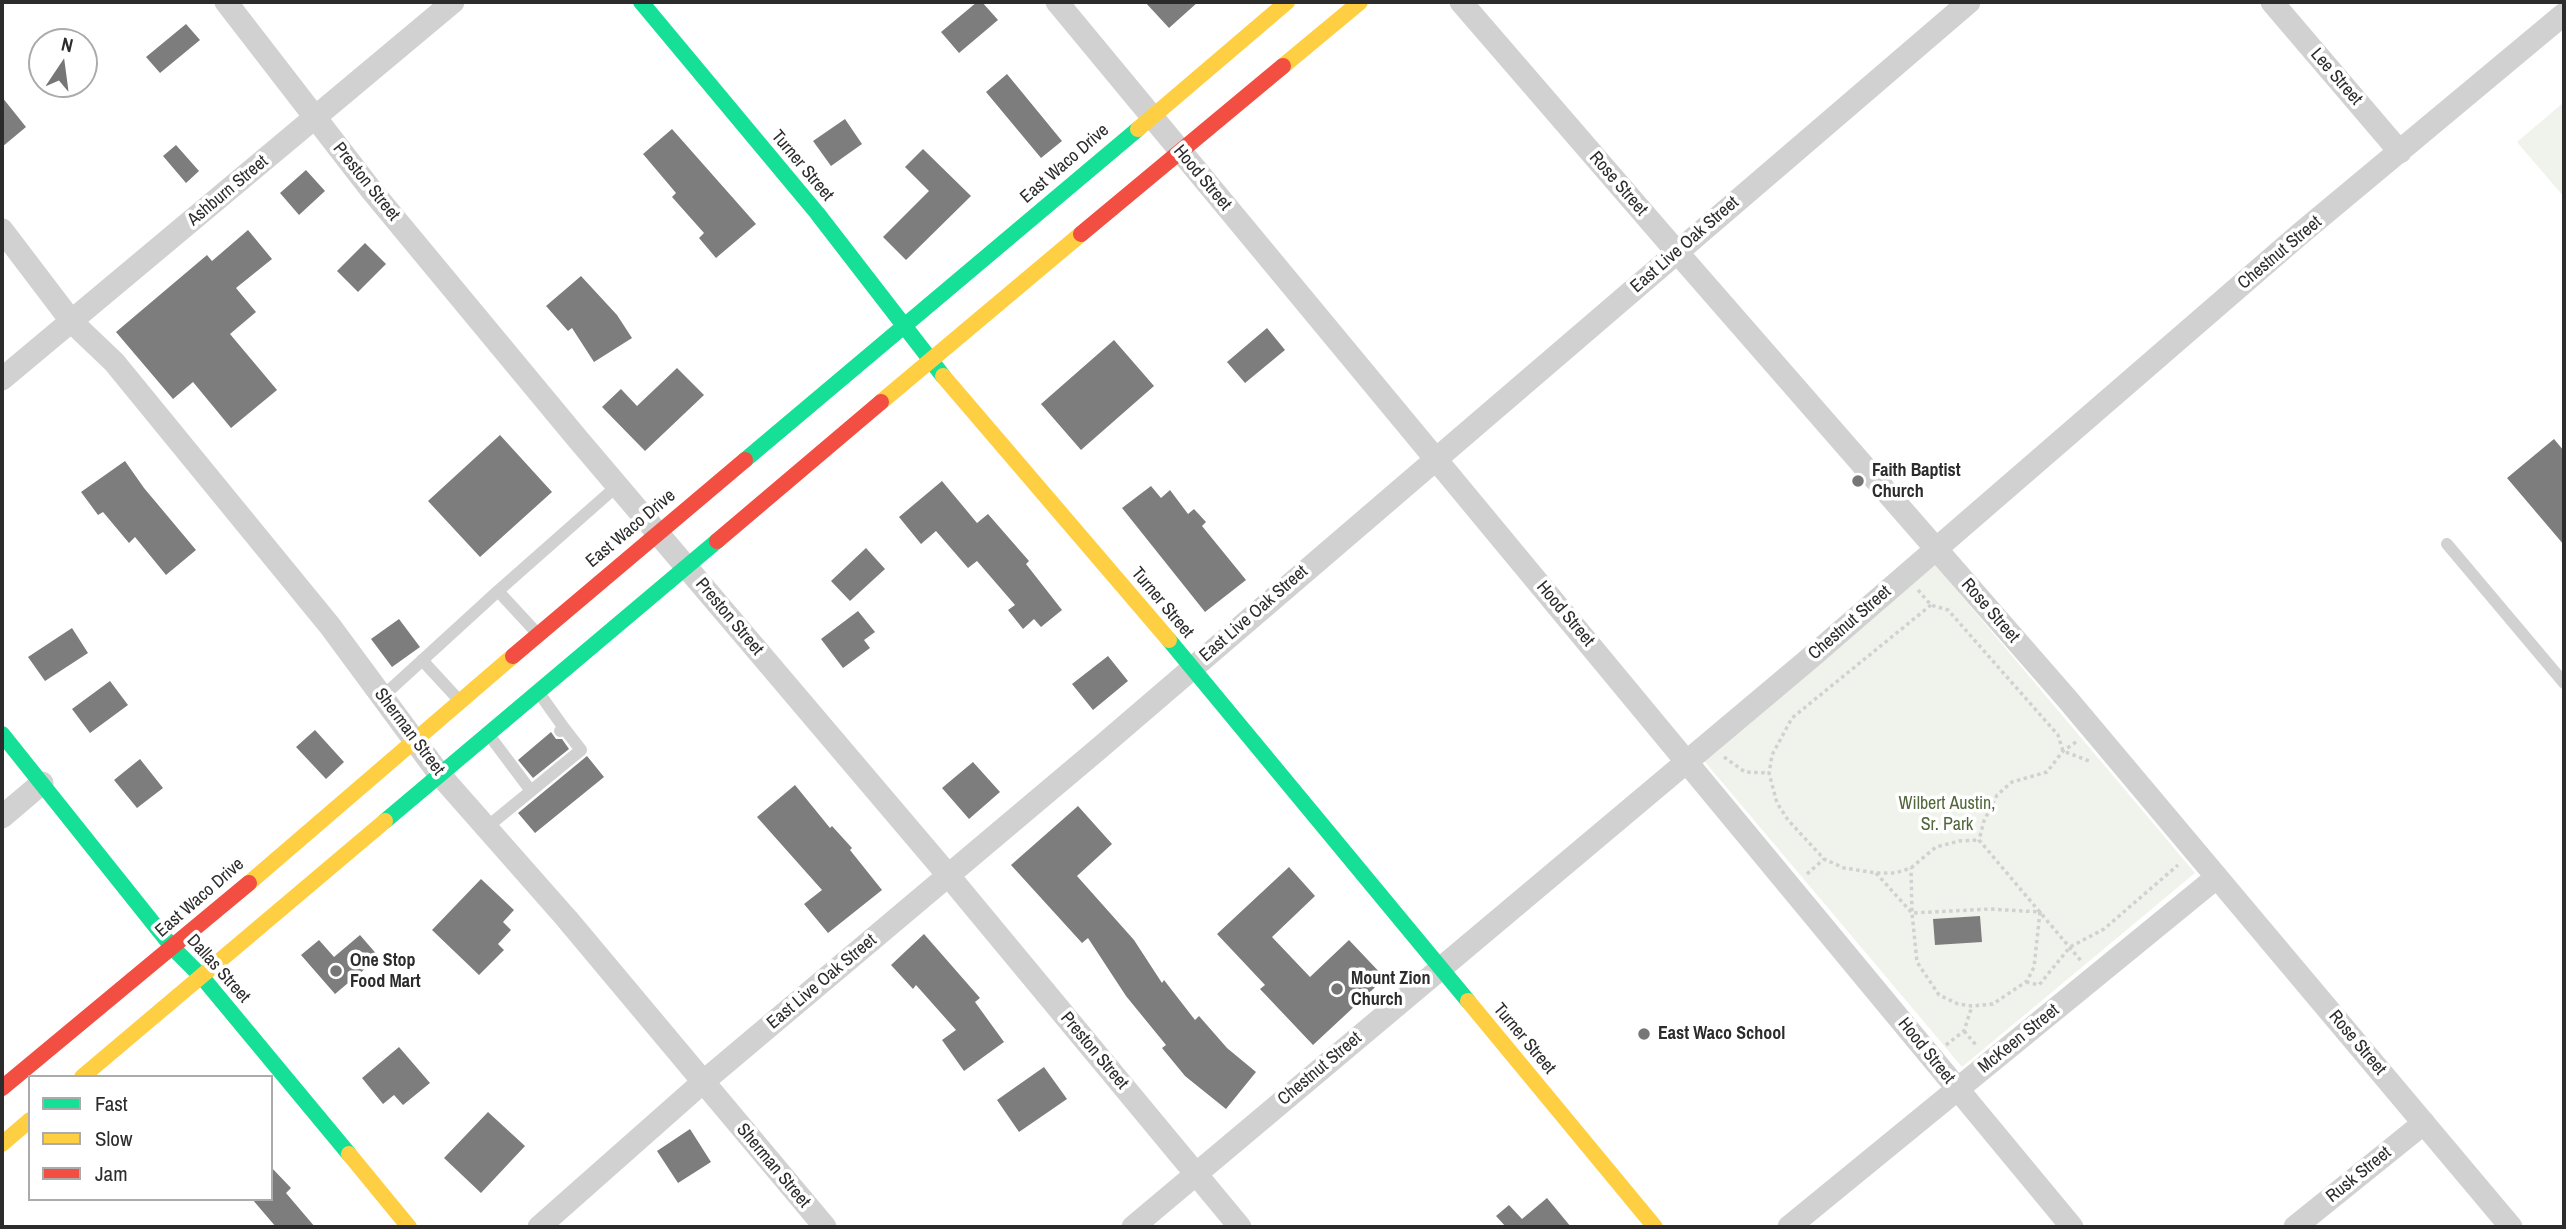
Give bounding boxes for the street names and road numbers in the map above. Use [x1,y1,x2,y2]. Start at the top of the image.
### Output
street label: Lee Street [2306,44,2366,110]
street label: East Waco Drive [1016,120,1114,208]
street label: Turner Street [766,126,838,206]
street label: Preston Street [328,139,404,225]
street label: Hood Street [1168,141,1236,215]
street label: Rose Street [1584,148,1652,220]
street label: Ashburn Street [183,151,273,231]
street label: East Live Oak Street [1627,192,1743,298]
street label: Chestnut Street [2234,212,2326,294]
street label: East Waco Drive [582,485,680,573]
street label: East Live Oak Street [1196,561,1312,667]
street label: Turner Street [1126,563,1198,643]
street label: Preston Street [690,574,768,660]
street label: Rose Street [1956,575,2024,647]
street label: Hood Street [1531,577,1599,651]
street label: Chestnut Street [1804,581,1896,665]
street label: Sherman Street [369,684,449,780]
street label: East Waco Drive [151,854,249,942]
street label: Dallas Street [182,930,254,1008]
street label: East Live Oak Street [763,930,881,1034]
street label: Turner Street [1488,999,1560,1079]
street label: McKeen Street [1974,1000,2064,1078]
street label: Rose Street [2324,1006,2390,1080]
street label: Preston Street [1055,1008,1133,1094]
street label: Hood Street [1893,1014,1959,1088]
street label: Chestnut Street [1274,1028,1366,1110]
street label: Sherman Street [732,1119,814,1213]
street label: Rusk Street [2322,1142,2396,1208]

